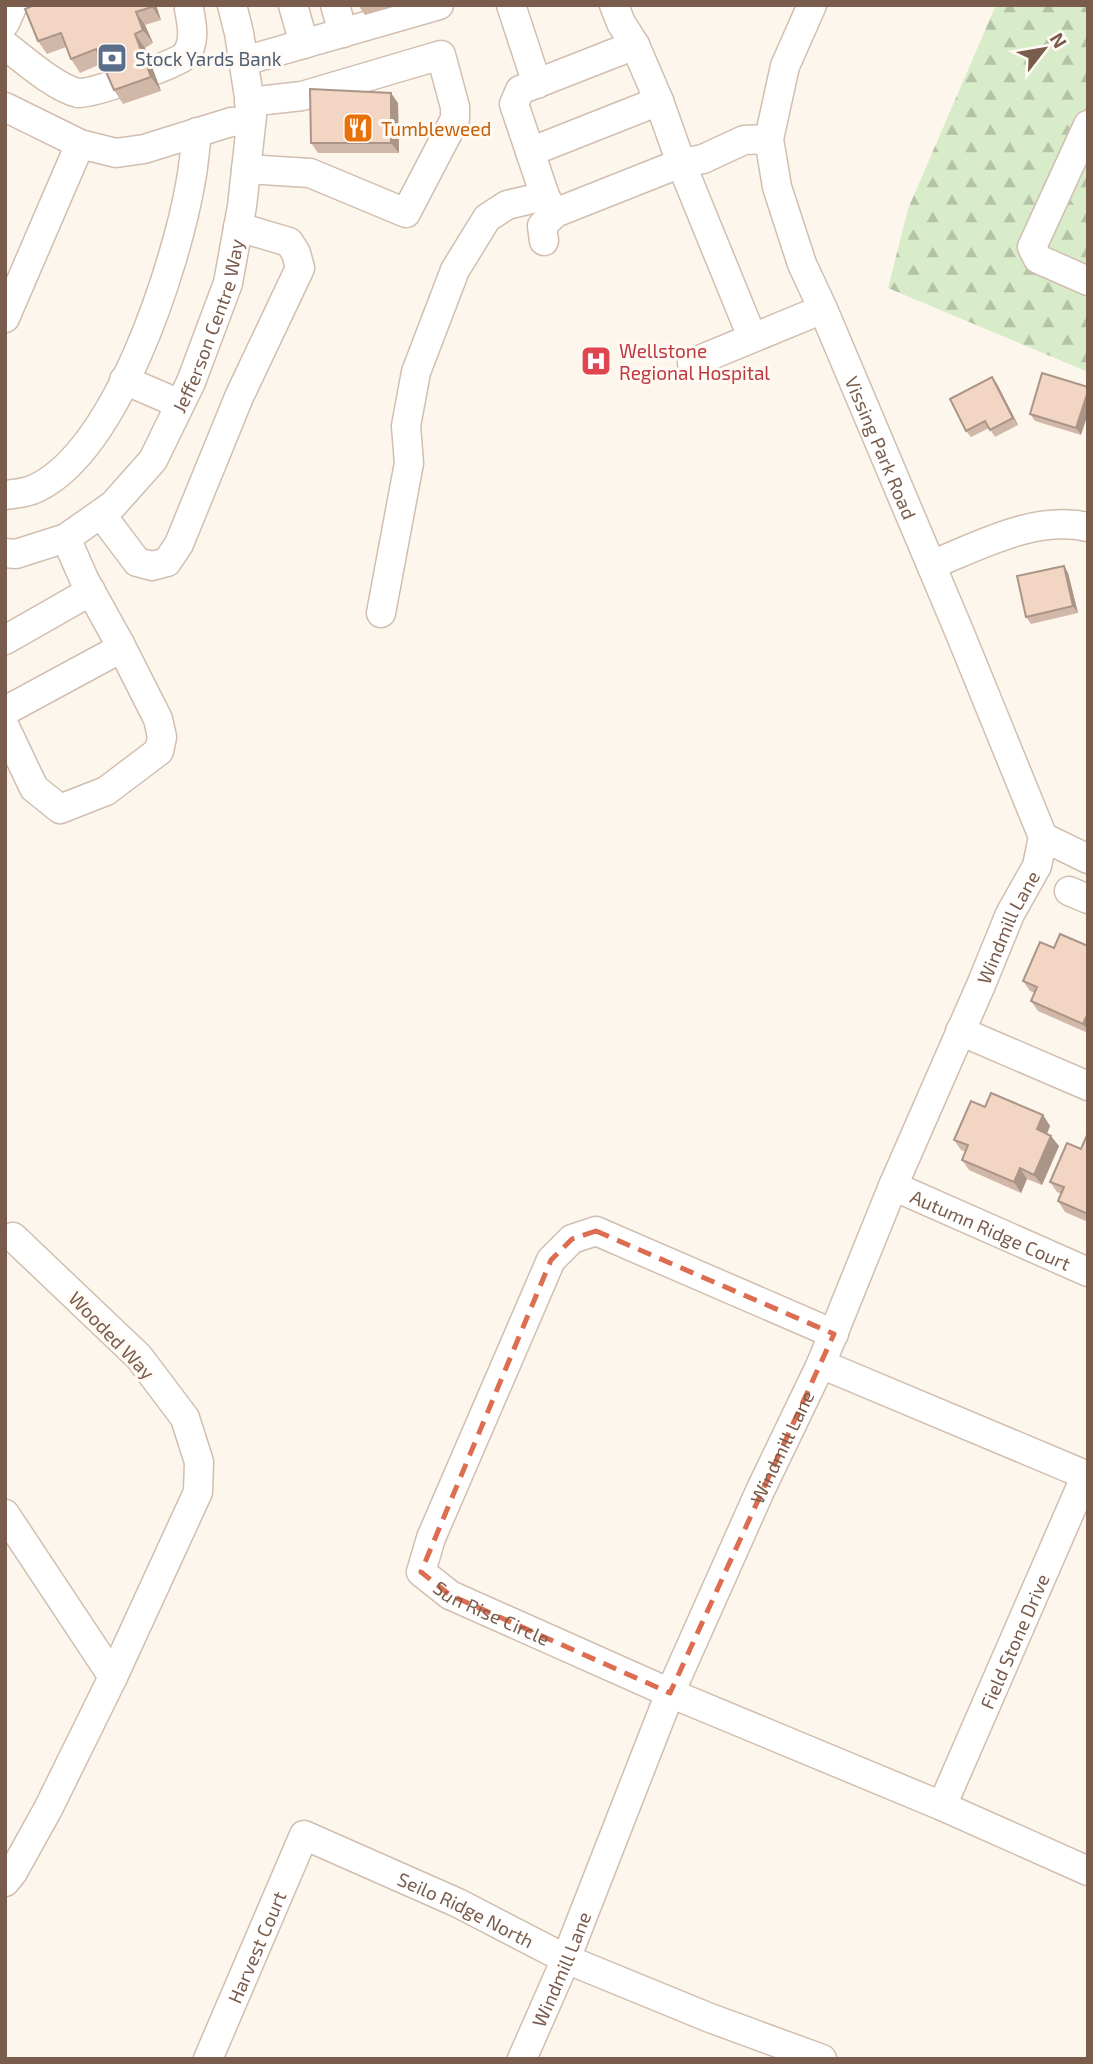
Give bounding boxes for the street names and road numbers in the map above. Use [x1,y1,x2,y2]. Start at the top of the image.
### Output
street label: Jefferson Centre Way [166,237,247,416]
street label: Vissing Park Road [841,373,922,522]
street label: Windmill Lane [971,866,1044,987]
street label: Autumn Ridge Court [907,1184,1074,1274]
street label: Wooded Way [64,1286,160,1384]
street label: Windmill Lane [744,1387,818,1507]
street label: Field Stone Drive [974,1570,1053,1712]
street label: Sun Rise Circle [429,1575,553,1650]
street label: Seilo Ridge North [394,1866,538,1952]
street label: Harvest Court [222,1887,290,2006]
street label: Windmill Lane [526,1908,595,2030]

